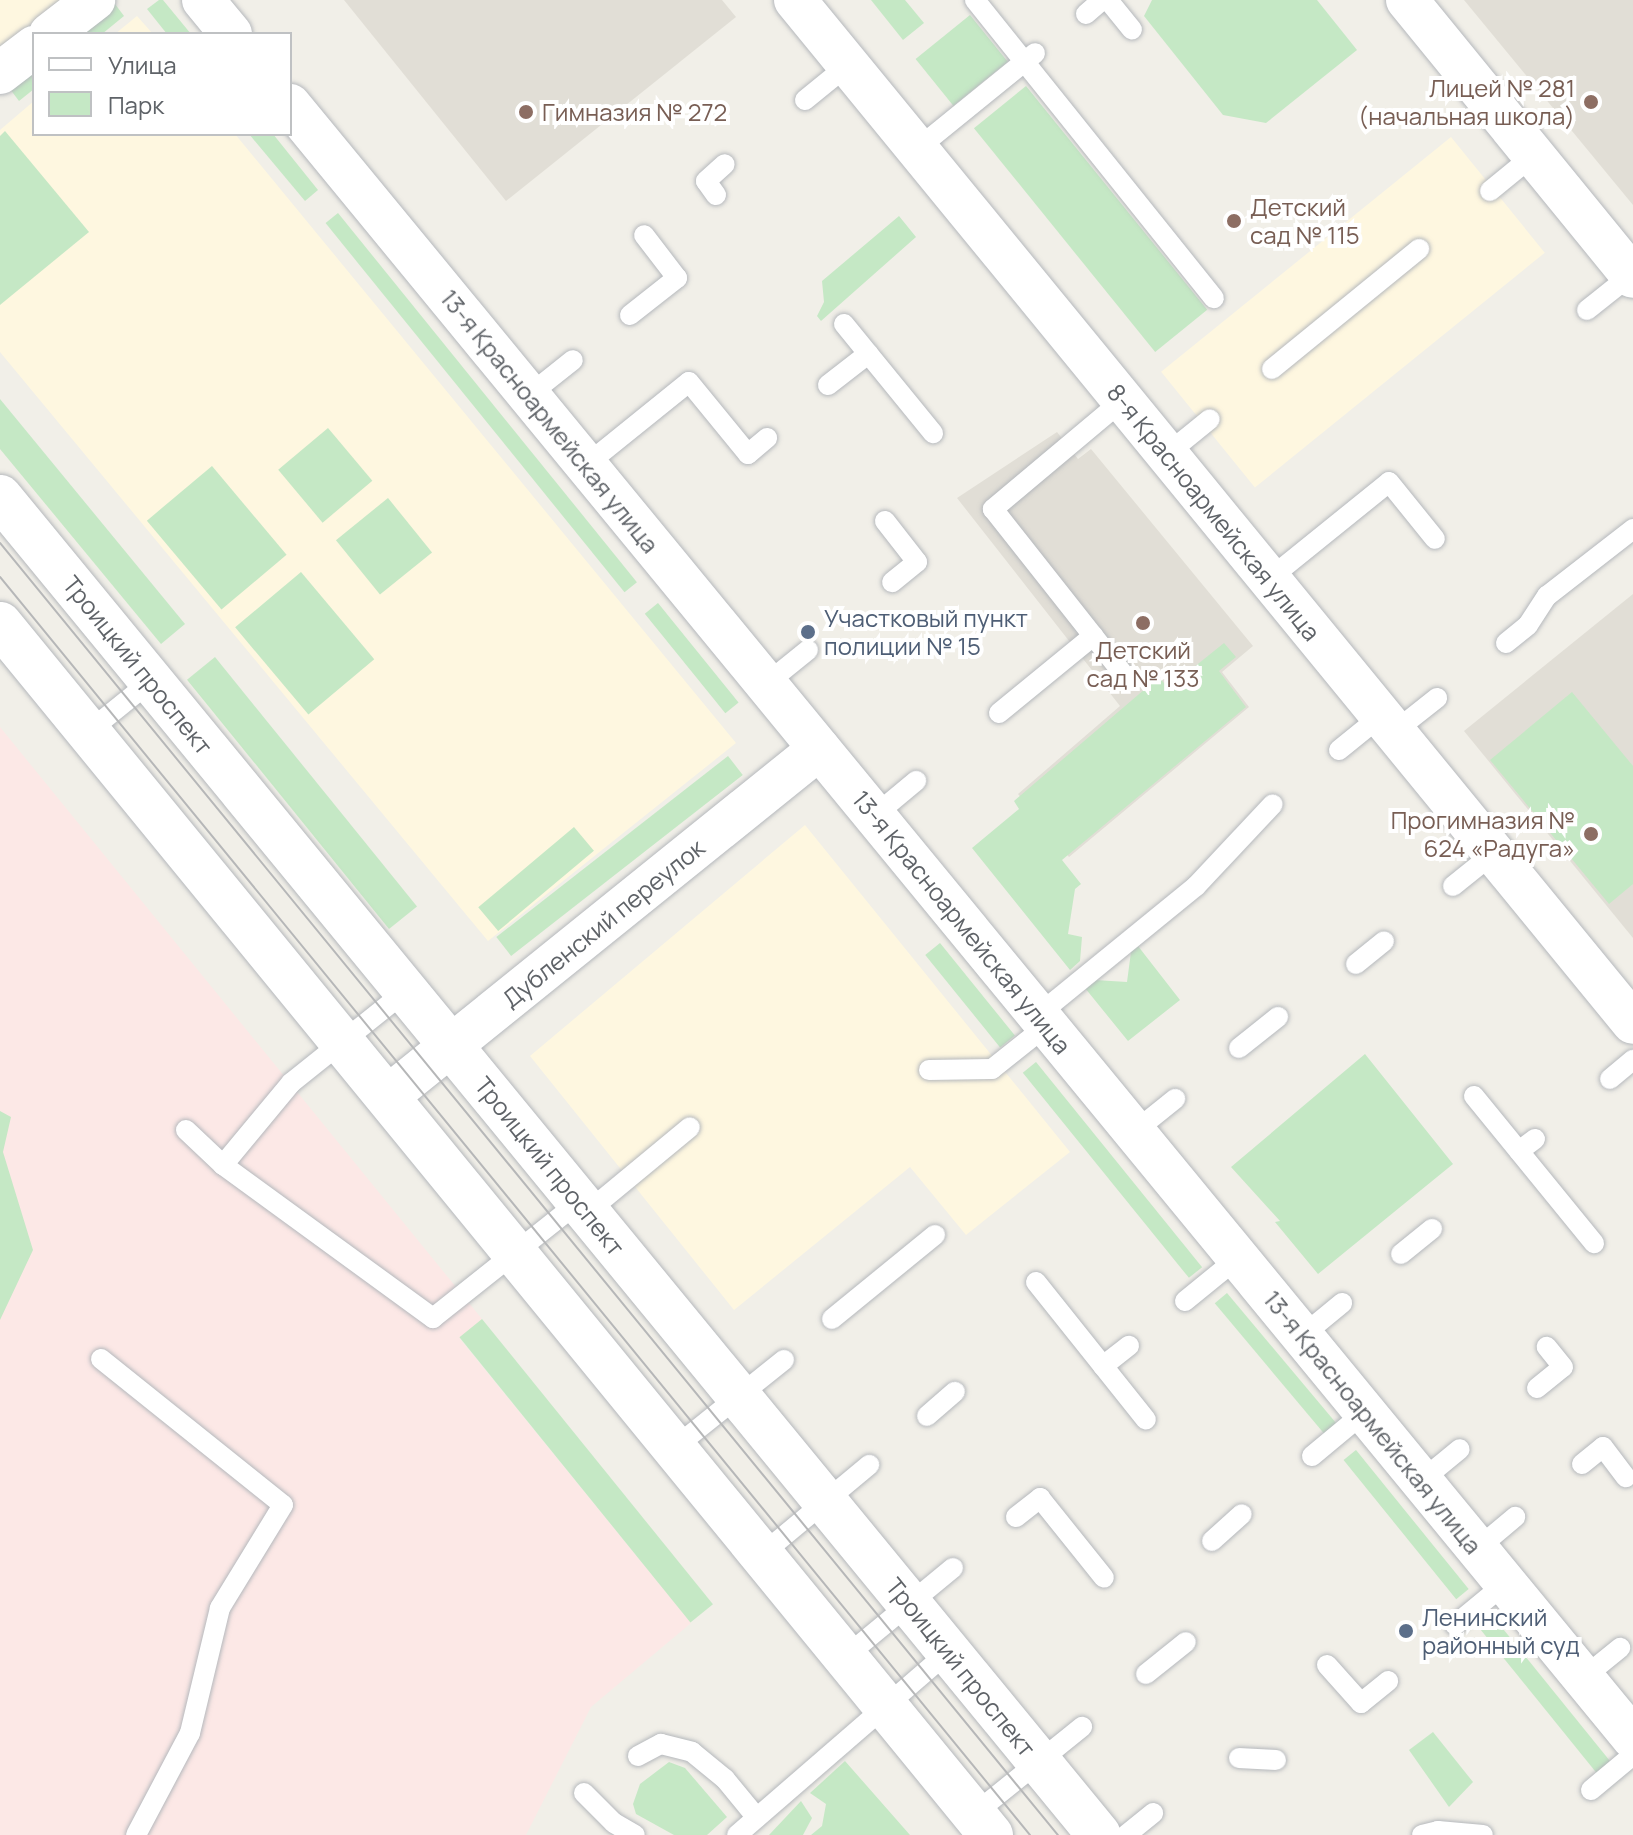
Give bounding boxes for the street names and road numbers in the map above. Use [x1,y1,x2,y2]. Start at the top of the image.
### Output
street label: 13-я Красноармейская улица [435,284,665,558]
street label: 8-я Красноармейская улица [1102,378,1326,646]
street label: Троицкий проспект [57,570,219,760]
street label: 13-я Красноармейская улица [847,785,1077,1059]
street label: Дубленский переулок [496,833,710,1013]
street label: Троицкий проспект [469,1071,631,1261]
street label: 13-я Красноармейская улица [1258,1285,1488,1559]
street label: Троицкий проспект [880,1572,1042,1762]

